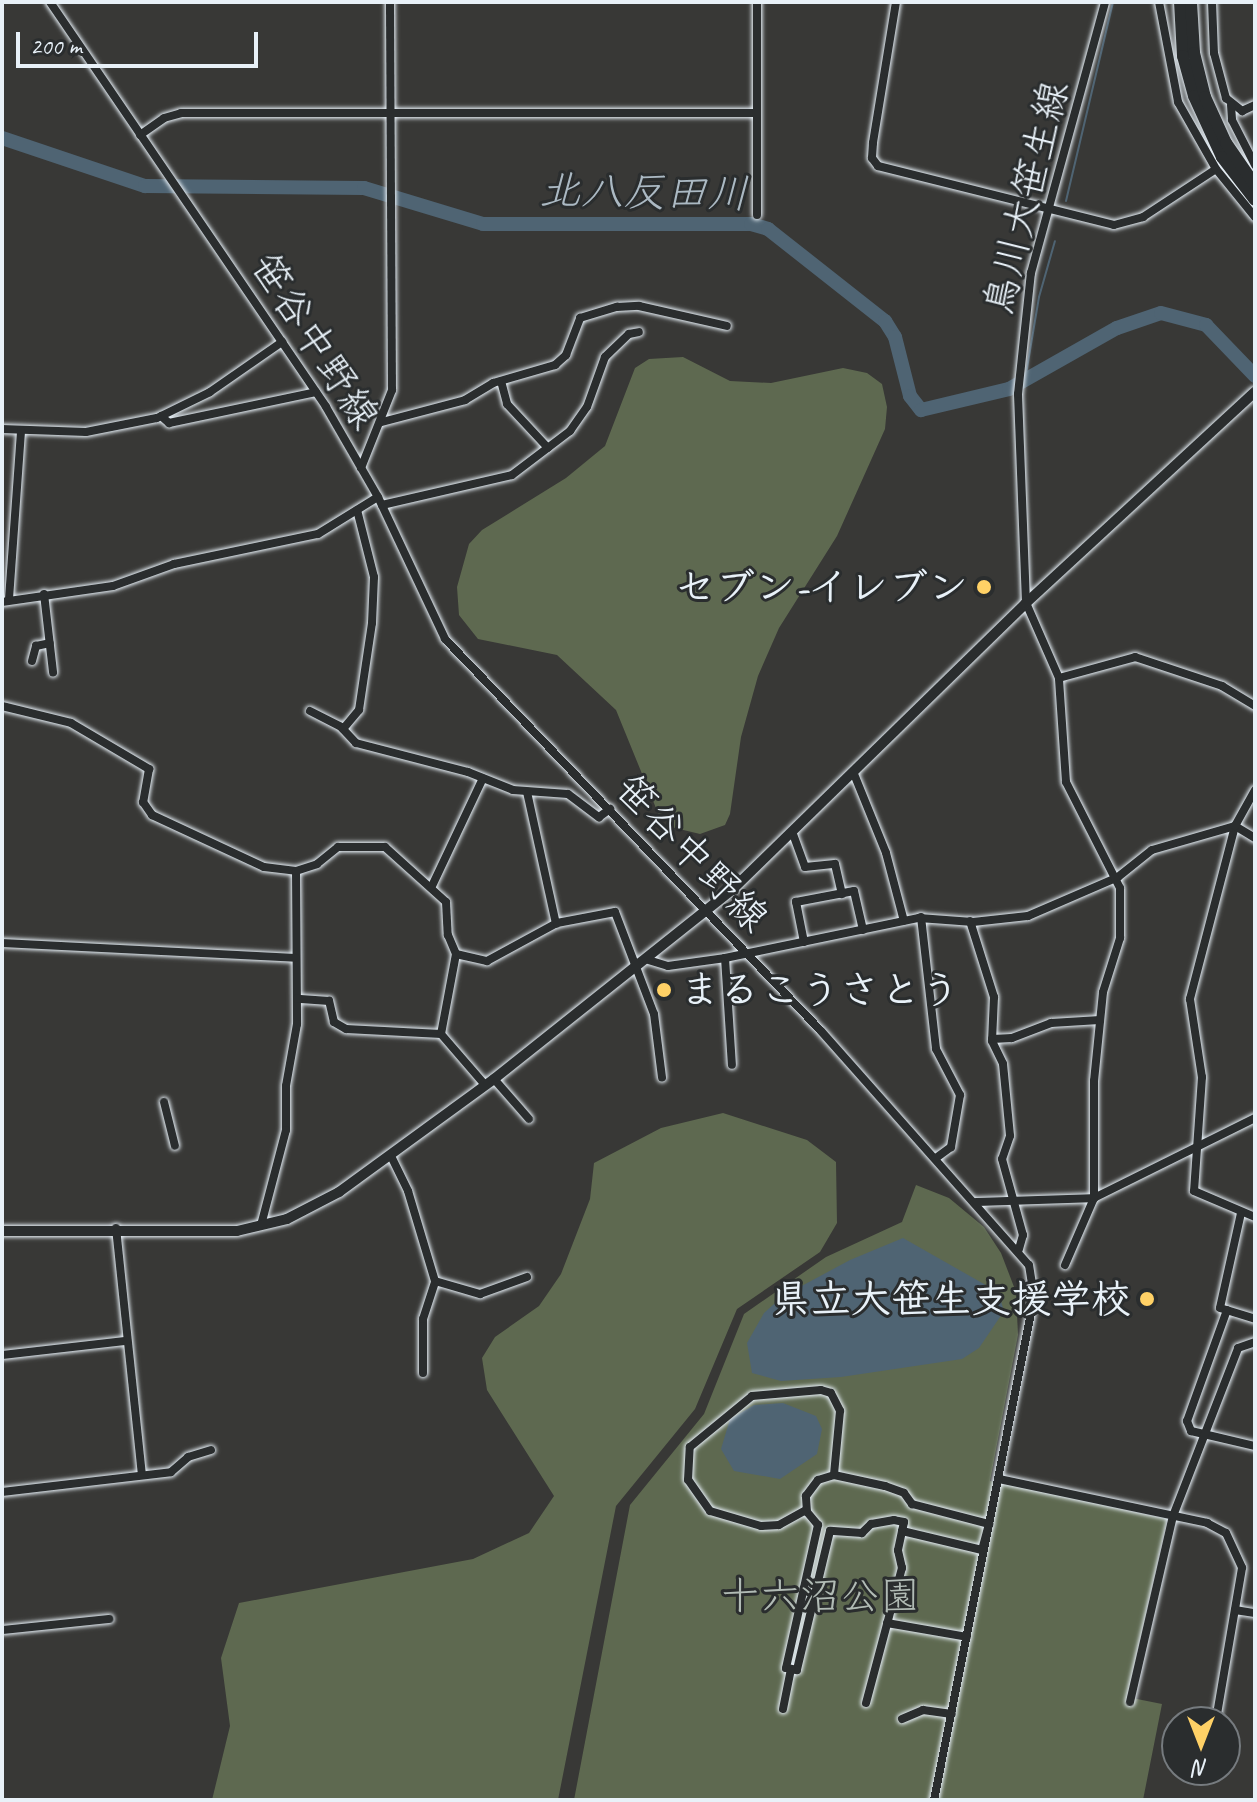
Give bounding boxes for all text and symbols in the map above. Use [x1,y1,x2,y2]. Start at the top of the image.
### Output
scale bar [20,16,262,66]
text: 200 m [30,31,82,61]
street label: 鳥川大笹生線 [974,76,1078,320]
water label: 北八反田川 [539,166,749,220]
street label: 笹谷中野線 [240,244,390,438]
place label: セブン-イレブン [675,563,968,611]
marker: セブン-イレブン [975,578,993,596]
street label: 笹谷中野線 [605,764,779,942]
place label: まるこうさとう [680,966,960,1014]
marker: まるこうさとう [655,981,673,999]
place label: 県立大笹生支援学校 [771,1275,1131,1323]
marker: 県立大笹生支援学校 [1138,1290,1156,1308]
park label: 十六沼公園 [720,1572,920,1620]
north arrow [1161,1706,1241,1786]
text: N [1194,1754,1208,1782]

